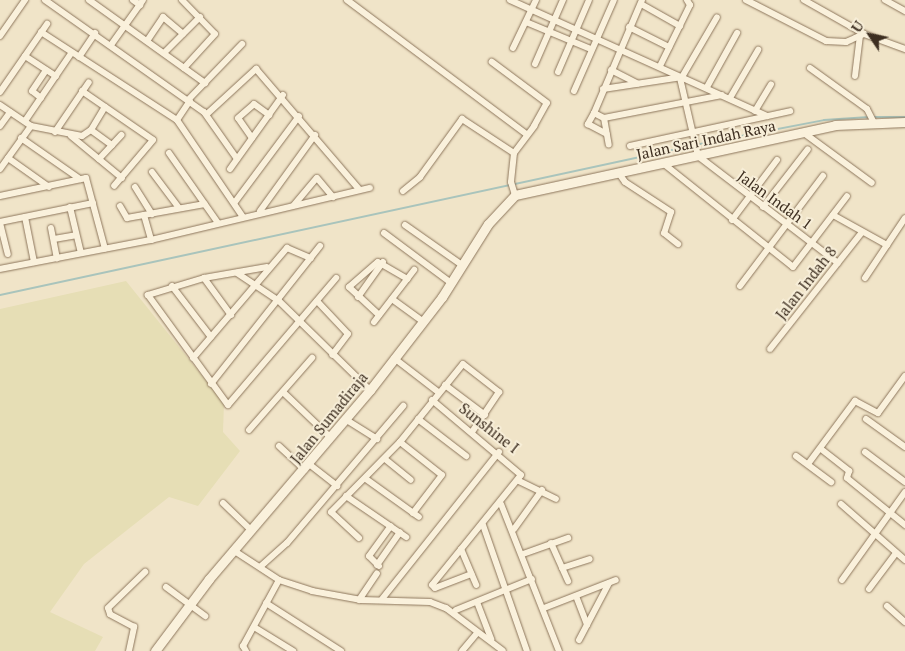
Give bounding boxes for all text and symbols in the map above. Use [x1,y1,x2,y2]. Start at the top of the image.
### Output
north arrow [845,10,895,60]
text: U [846,17,868,36]
street label: Jalan Sari Indah Raya [635,116,777,164]
street label: Jalan Indah 1 [734,167,816,233]
street label: Jalan Indah 8 [772,243,840,323]
street label: Jalan Sumadiraja [287,369,371,467]
street label: Sunshine I [456,399,522,457]

